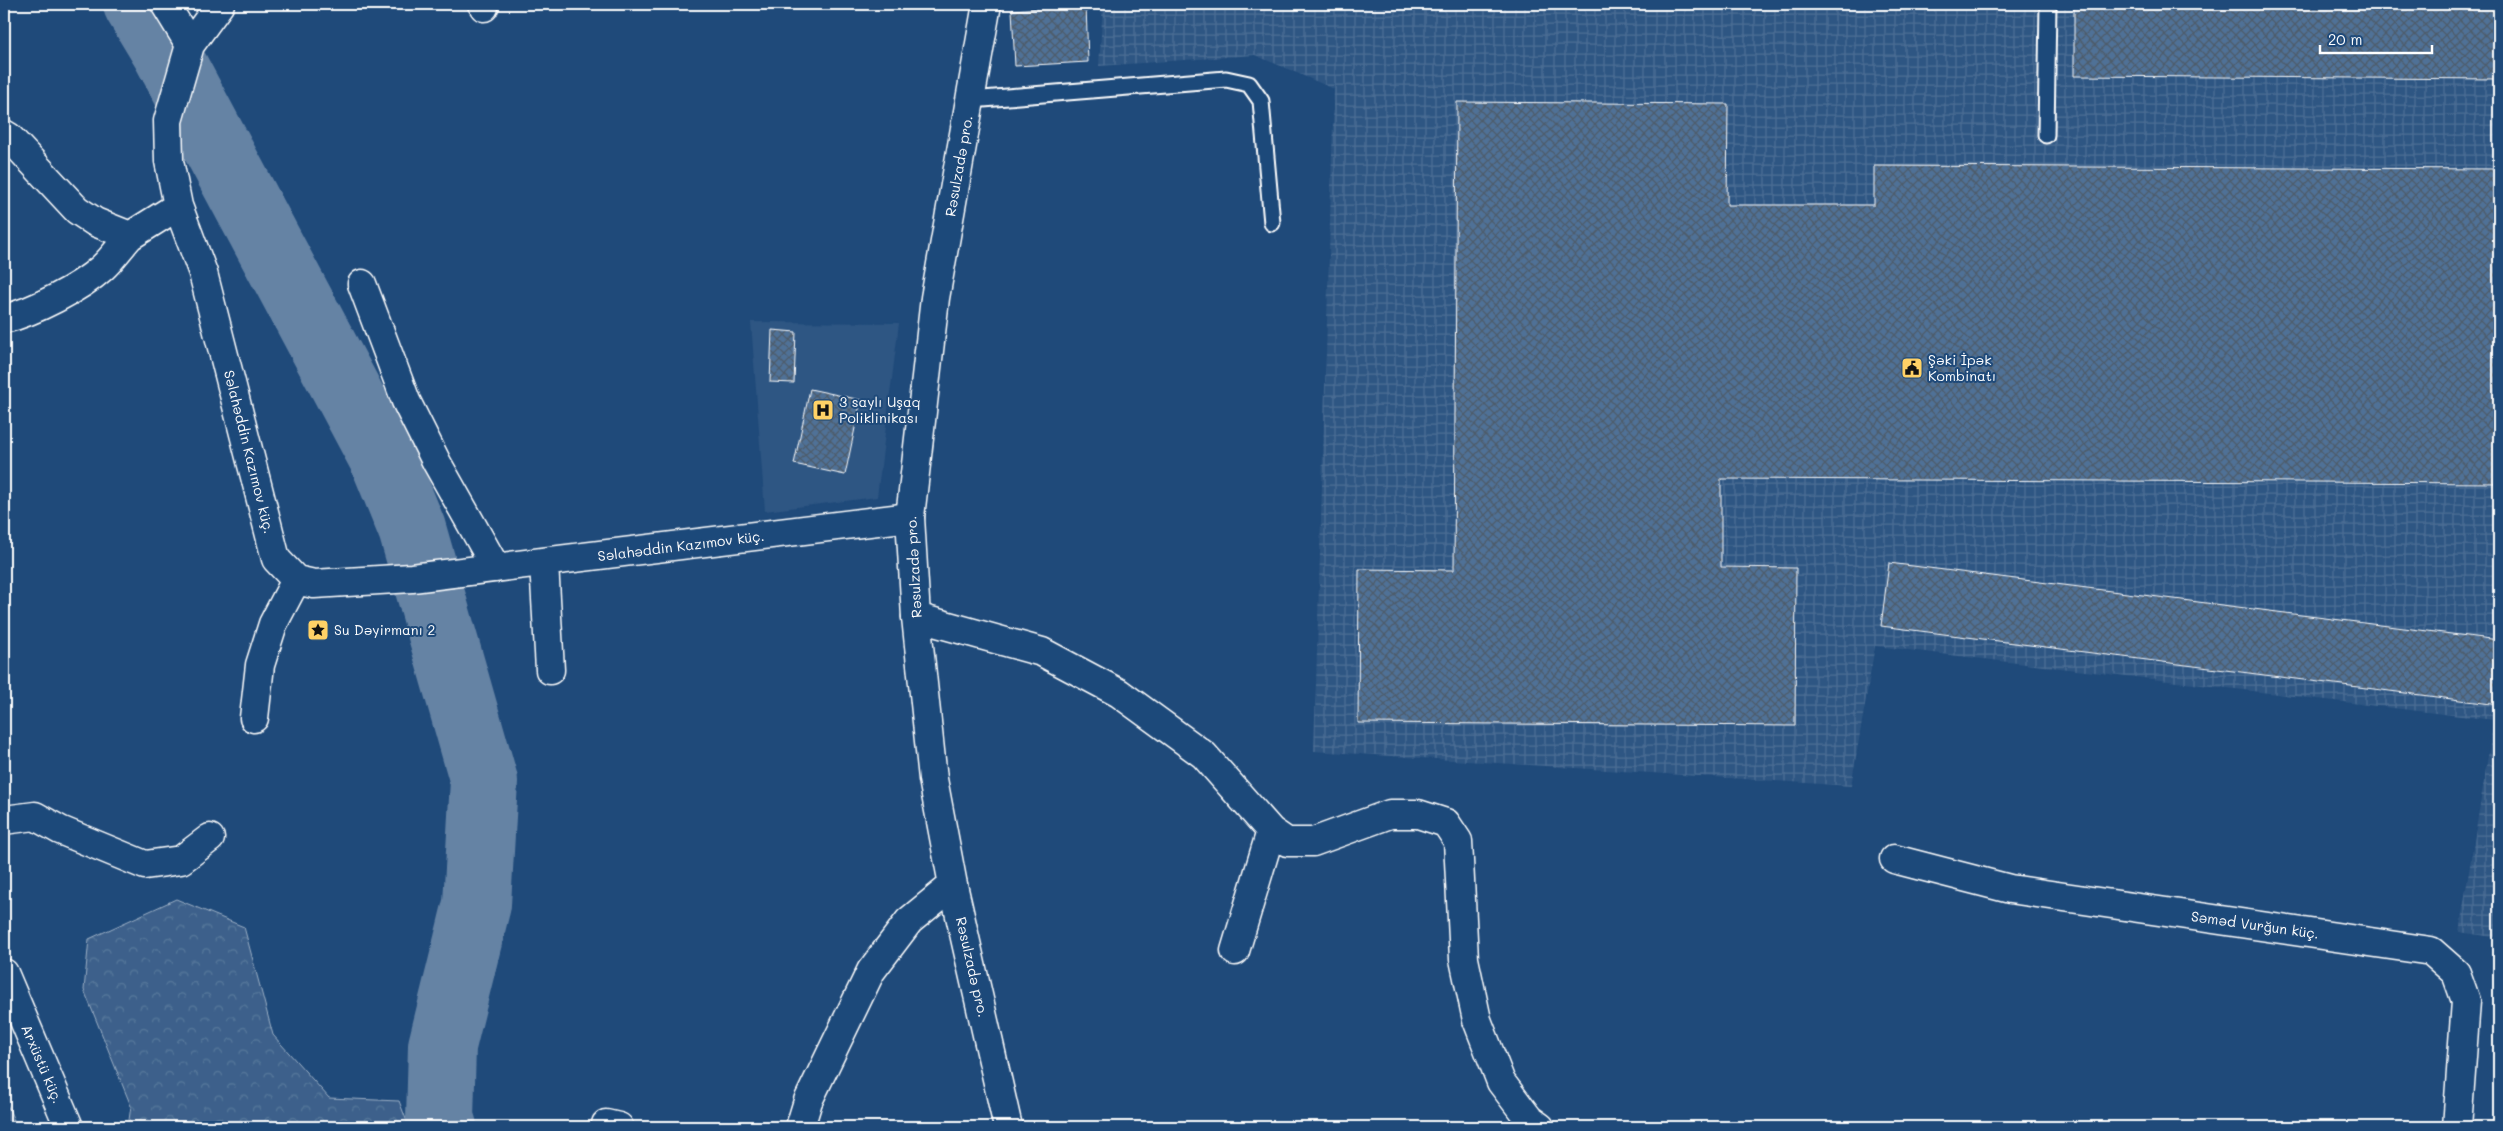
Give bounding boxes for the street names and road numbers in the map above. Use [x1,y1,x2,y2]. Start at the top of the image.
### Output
street label: Rəsulzadə pro. [940,114,977,218]
street label: Səlahəddin Kazımov küç. [220,368,279,536]
street label: Rəsulzadə pro. [901,515,926,619]
street label: Səlahəddin Kazımov küç. [596,526,765,565]
street label: Səməd Vurğun küç. [2190,906,2320,943]
street label: Rəsulzadə pro. [952,915,993,1019]
street label: Arxüstü küç. [17,1021,68,1106]

